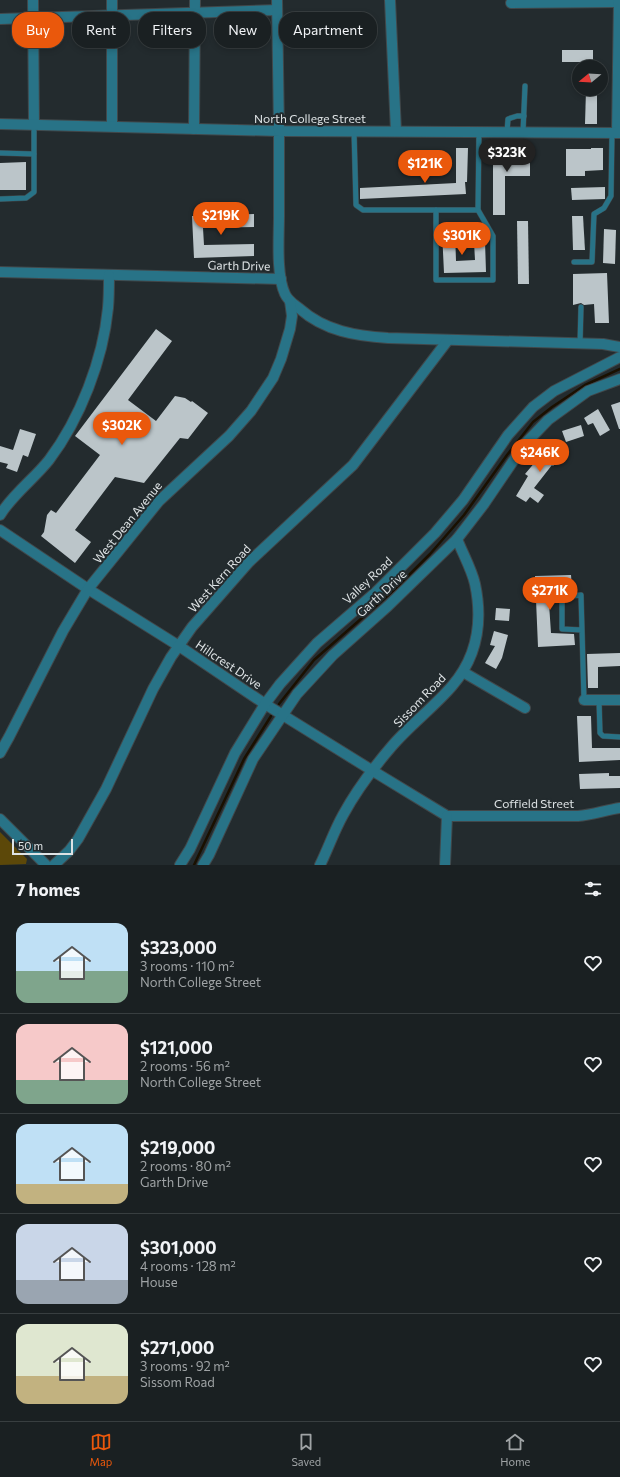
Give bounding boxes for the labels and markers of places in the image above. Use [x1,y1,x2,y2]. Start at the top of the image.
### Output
pin: $323K [479,139,535,173]
pin: $121K [397,150,453,184]
pin: $219K [193,202,249,236]
pin: $301K [434,222,490,256]
pin: $302K [94,412,150,446]
pin: $246K [512,439,568,473]
pin: $271K [522,577,578,611]

